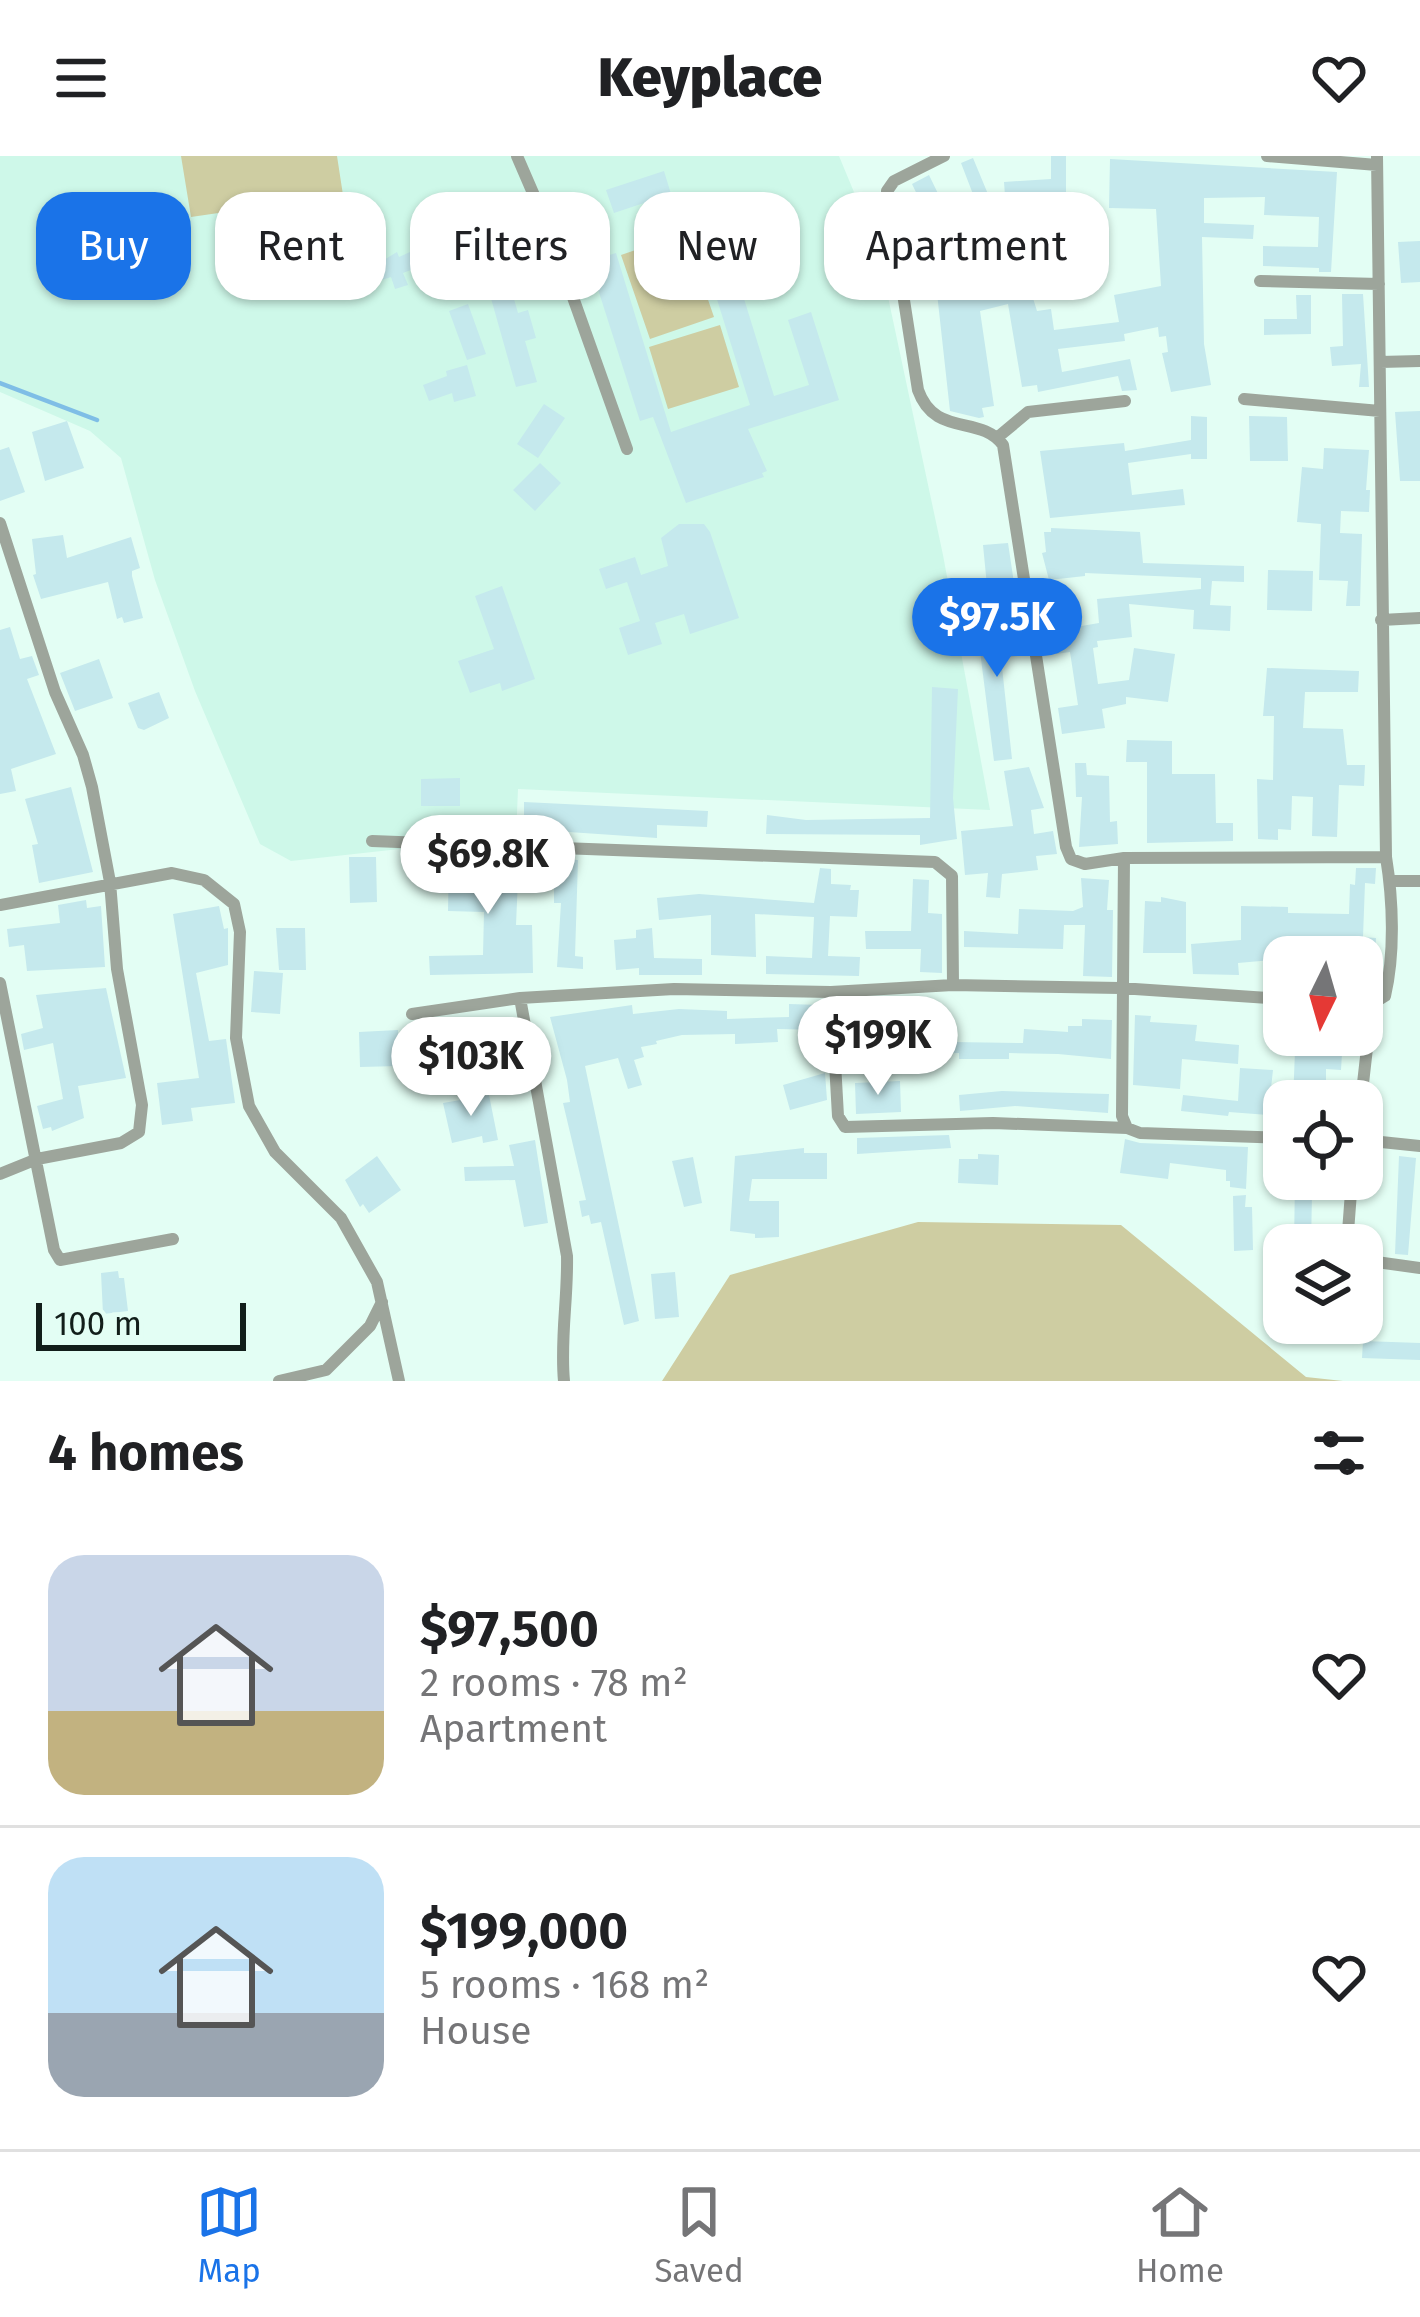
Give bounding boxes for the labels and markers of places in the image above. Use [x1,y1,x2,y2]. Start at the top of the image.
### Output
pin: $97.5K [899,578,1095,680]
pin: $69.8K [390,815,586,917]
pin: $199K [794,996,962,1098]
pin: $103K [387,1017,555,1119]

